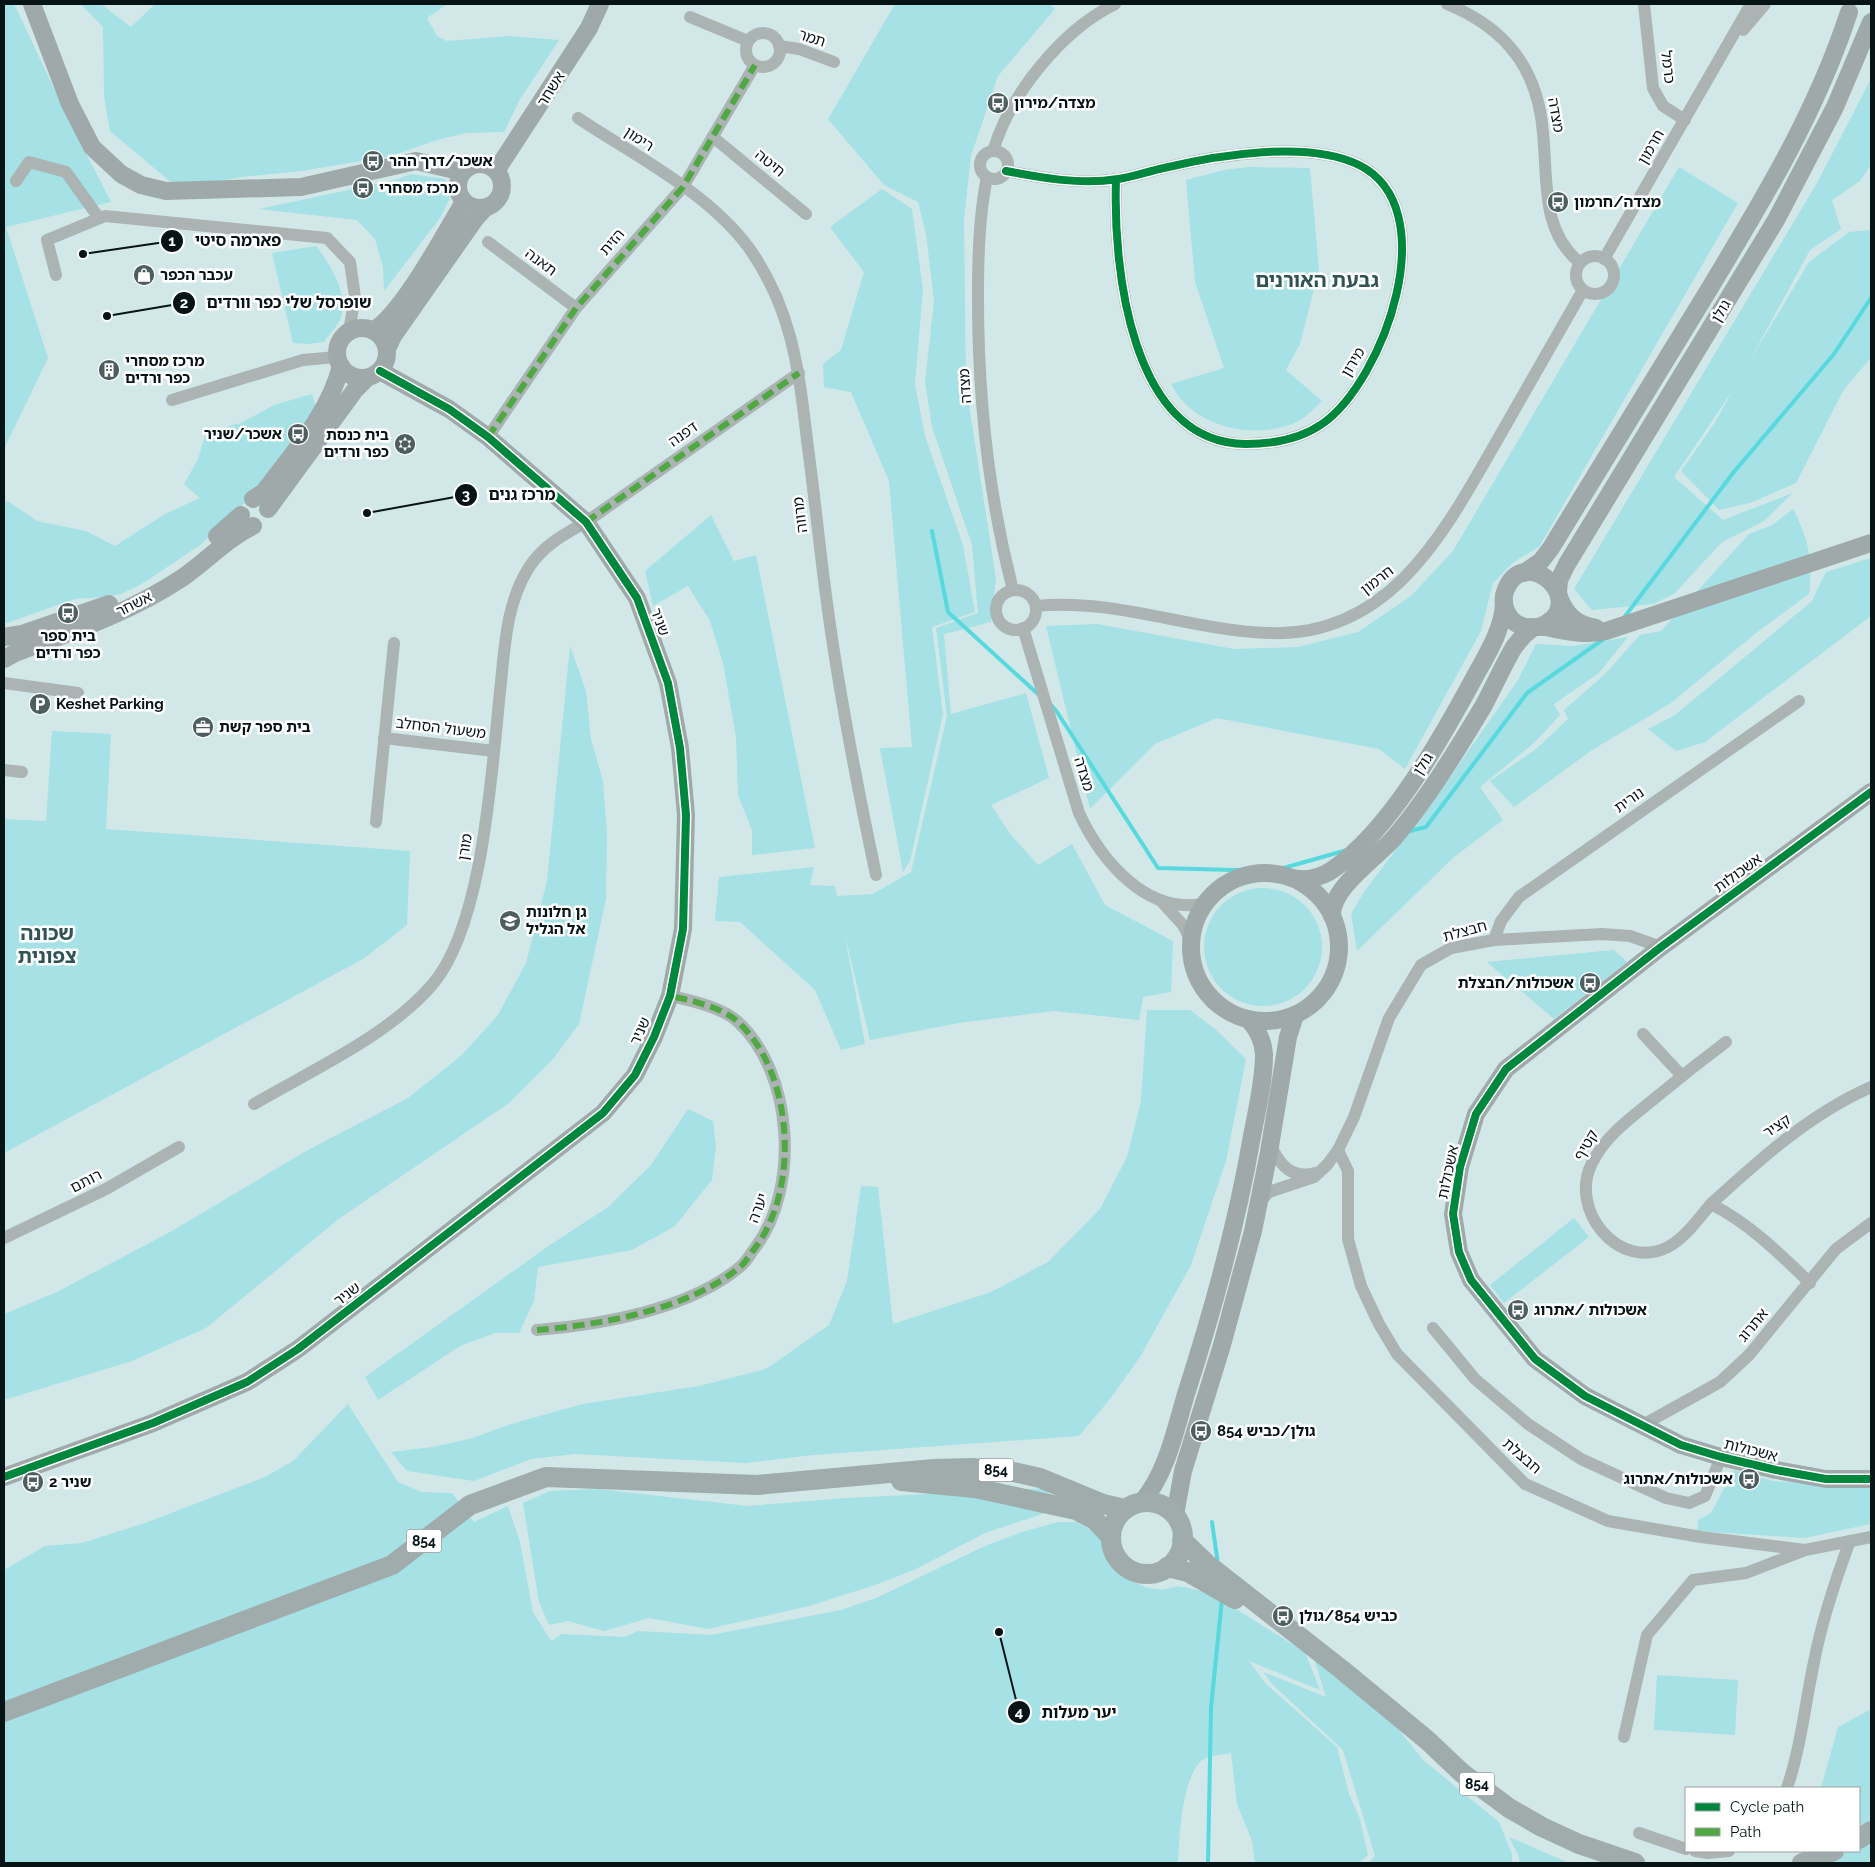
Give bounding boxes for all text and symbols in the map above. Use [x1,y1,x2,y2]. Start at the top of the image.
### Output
street label: תמר [796,25,828,51]
street label: כרמל [1657,49,1679,85]
street label: אשחר [533,68,569,110]
bus stop icon: מצדה/מירון [986,91,1010,115]
place label: מצדה/מירון [1014,94,1096,112]
street label: מצדה [1544,96,1568,134]
street label: רימון [621,123,657,155]
street label: חרמון [1634,126,1668,168]
street label: חיטה [752,145,788,181]
bus stop icon: אשכר/דרך ההר [361,149,385,173]
place label: אשכר/דרך ההר [389,152,493,170]
bus stop icon: מרכז מסחרי [351,176,375,200]
place label: מרכז מסחרי [379,179,459,197]
bus stop icon: מצדה/חרמון [1546,190,1570,214]
place label: מצדה/חרמון [1574,193,1662,211]
callout: פארמה סיטי [159,225,291,256]
street label: הזית [596,225,628,259]
text: פארמה סיטי [195,231,281,250]
text: 1 [168,232,176,250]
street label: תאנה [522,244,560,280]
shop icon: עכבר הכפר [132,263,156,287]
place label: עכבר הכפר [160,266,233,284]
district label: גבעת האורנים [1255,268,1379,292]
callout: שופרסל שלי כפר וורדים [171,287,382,318]
text: שופרסל שלי כפר וורדים [206,293,372,312]
text: 2 [180,294,188,312]
street label: גולן [1707,296,1735,325]
street label: מירון [1337,344,1369,380]
place label: מרכז מסחרי כפר ורדים [125,352,205,387]
building icon: מרכז מסחרי כפר ורדים [97,358,121,382]
street label: מצדה [955,368,975,404]
street label: דפנה [665,418,701,450]
bus stop icon: אשכר/שניר [286,422,310,446]
place label: אשכר/שניר [204,425,282,443]
place label: בית כנסת כפר ורדים [324,426,389,461]
synagogue icon: בית כנסת כפר ורדים [393,432,417,456]
callout: מרכז גנים [454,479,566,510]
text: מרכז גנים [489,485,555,504]
text: 3 [462,486,470,504]
street label: מרווה [789,496,811,534]
street label: חרמון [1357,562,1397,598]
street label: אשחר [113,587,155,621]
bus stop icon: בית ספר כפר ורדים [56,601,80,625]
street label: שניר [647,606,673,638]
place label: בית ספר כפר ורדים [35,627,101,662]
parking icon: Keshet Parking [28,692,52,716]
place label: Keshet Parking [56,695,164,713]
street label: משעול הסחלב [395,714,487,742]
office icon: בית ספר קשת [191,715,215,739]
place label: בית ספר קשת [219,718,311,736]
street label: גולן [1409,749,1437,779]
street label: מצדה [1070,755,1098,794]
street label: נורית [1611,783,1647,817]
street label: מורן [454,832,476,862]
street label: אשכולות [1711,850,1765,896]
place label: גן חלונות אל הגליל [526,903,587,938]
school or university icon: גן חלונות אל הגליל [498,909,522,933]
street label: חבצלת [1441,916,1489,946]
district label: שכונה צפונית [17,921,77,968]
bus stop icon: אשכולות/חבצלת [1578,971,1602,995]
place label: אשכולות/חבצלת [1458,974,1574,992]
street label: שניר [626,1014,654,1048]
street label: קציר [1760,1110,1794,1142]
street label: קטיף [1570,1126,1602,1164]
street label: אשכולות [1434,1143,1462,1201]
street label: רותם [67,1166,105,1196]
street label: יערה [744,1191,772,1225]
street label: שניר [330,1278,364,1310]
bus stop icon: אשכולות /אתרוג [1506,1298,1530,1322]
place label: אשכולות /אתרוג [1534,1301,1647,1319]
street label: אתרוג [1734,1305,1772,1345]
bus stop icon: גולן/כביש 854 [1189,1419,1213,1443]
place label: גולן/כביש 854 [1217,1422,1316,1440]
street label: חבצלת [1499,1434,1545,1478]
street label: אשכולות [1722,1435,1780,1465]
road number: 854 [978,1458,1014,1482]
bus stop icon: אשכולות/אתרוג [1737,1467,1761,1491]
bus stop icon: שניר 2 [21,1470,45,1494]
place label: אשכולות/אתרוג [1624,1470,1733,1488]
place label: שניר 2 [49,1473,91,1491]
road number: 854 [406,1530,442,1552]
bus stop icon: כביש 854/גולן [1271,1604,1295,1628]
place label: כביש 854/גולן [1299,1607,1398,1625]
callout: יער מעלות [1006,1696,1126,1727]
text: 4 [1015,1703,1024,1721]
text: יער מעלות [1041,1703,1117,1722]
road number: 854 [1460,1772,1494,1796]
legend [1685,1787,1860,1852]
text: Cycle path [1730,1798,1804,1816]
text: Path [1730,1823,1761,1841]

